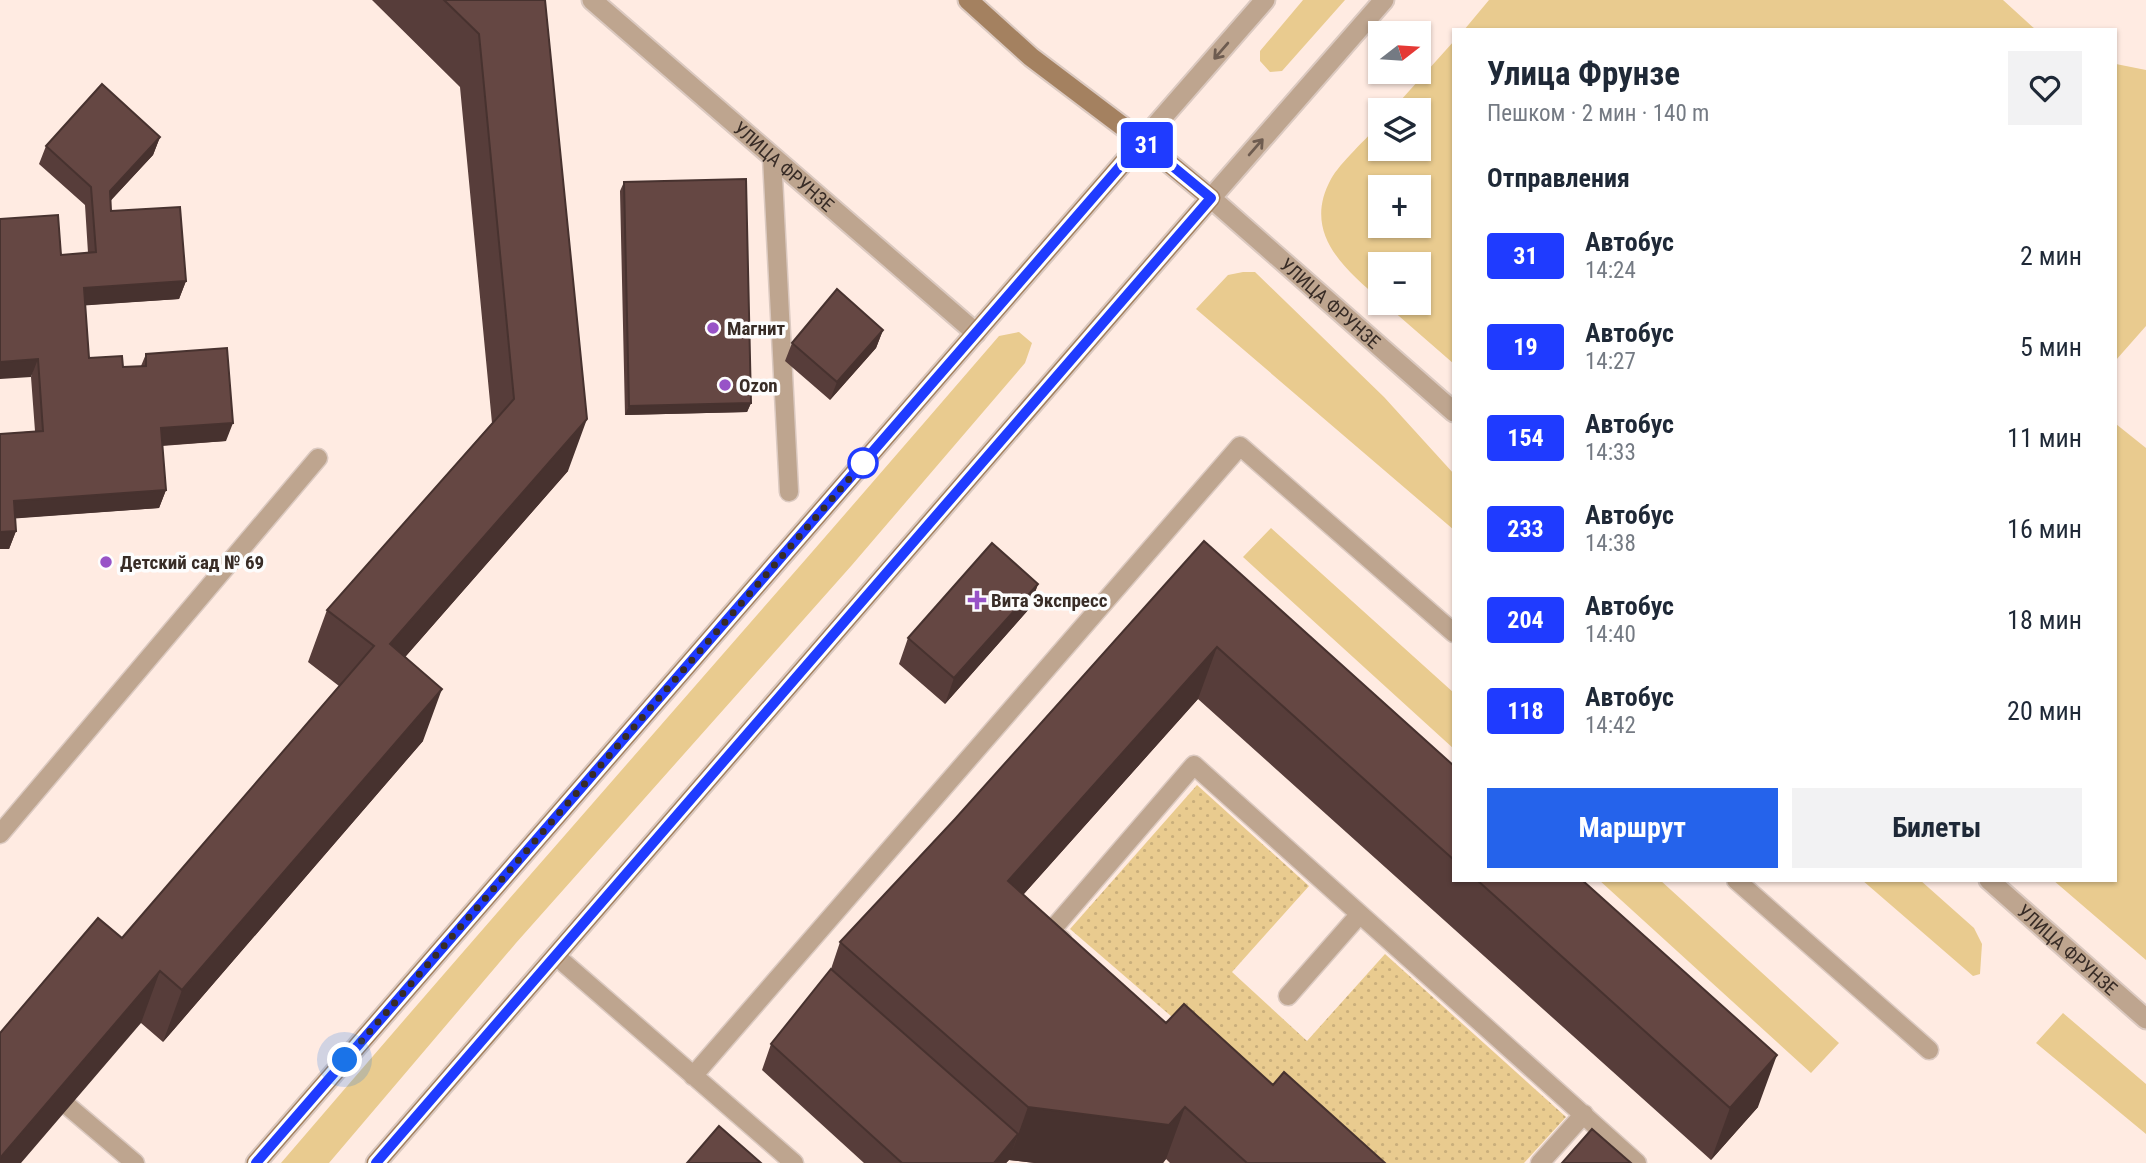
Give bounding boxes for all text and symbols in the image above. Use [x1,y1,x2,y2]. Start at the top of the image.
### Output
north arrow [1368,21,1432,84]
map controls [1368,21,1431,315]
one-way arrow [1213,42,1229,60]
button: heart [2008,51,2082,125]
text: Улица Фрунзе [1487,54,1680,93]
button: layers [1368,98,1431,161]
text: Пешком · 2 мин · 140 m [1487,100,1709,127]
street label: УЛИЦА ФРУНЗЕ [728,117,839,217]
line badge: 31 [1116,122,1178,168]
text: 31 [1135,131,1159,159]
one-way arrow [1248,138,1264,156]
text: Отправления [1487,163,1630,193]
button: + [1368,175,1431,238]
text: Автобус [1585,227,1674,257]
text: 2 мин [2020,241,2082,271]
text: 31 [1513,242,1538,270]
button: − [1368,252,1431,315]
street label: УЛИЦА ФРУНЗЕ [1275,253,1385,354]
text: 14:24 [1585,257,1636,284]
place label: Магнит [727,317,785,340]
text: Автобус [1585,318,1674,348]
marker: Магнит [705,320,721,336]
text: 5 мин [2020,332,2082,362]
text: 19 [1513,333,1538,361]
text: 14:27 [1585,348,1636,375]
place label: Ozon [739,374,778,397]
marker: Ozon [717,377,733,393]
text: Автобус [1585,409,1674,439]
text: 11 мин [2007,423,2082,453]
text: 154 [1507,424,1544,452]
text: 14:33 [1585,439,1636,466]
unlabelled marker [848,448,878,478]
text: Автобус [1585,500,1674,530]
text: 16 мин [2007,514,2082,544]
text: 233 [1507,515,1544,543]
text: 14:38 [1585,530,1636,557]
place label: Детский сад № 69 [120,551,264,574]
marker: Детский сад № 69 [98,554,114,570]
place label: Вита Экспресс [991,589,1108,612]
text: Автобус [1585,591,1674,621]
marker: Вита Экспресс [969,592,985,608]
text: 18 мин [2007,605,2082,635]
text: 204 [1507,606,1544,634]
text: 14:40 [1585,621,1636,648]
text: Автобус [1585,682,1674,712]
text: 20 мин [2007,696,2082,726]
text: 118 [1507,697,1544,725]
text: 14:42 [1585,712,1636,739]
button: Маршрут [1487,788,1778,868]
button: Билеты [1792,788,2082,868]
street label: УЛИЦА ФРУНЗЕ [2012,900,2122,1000]
your location [327,1042,362,1077]

